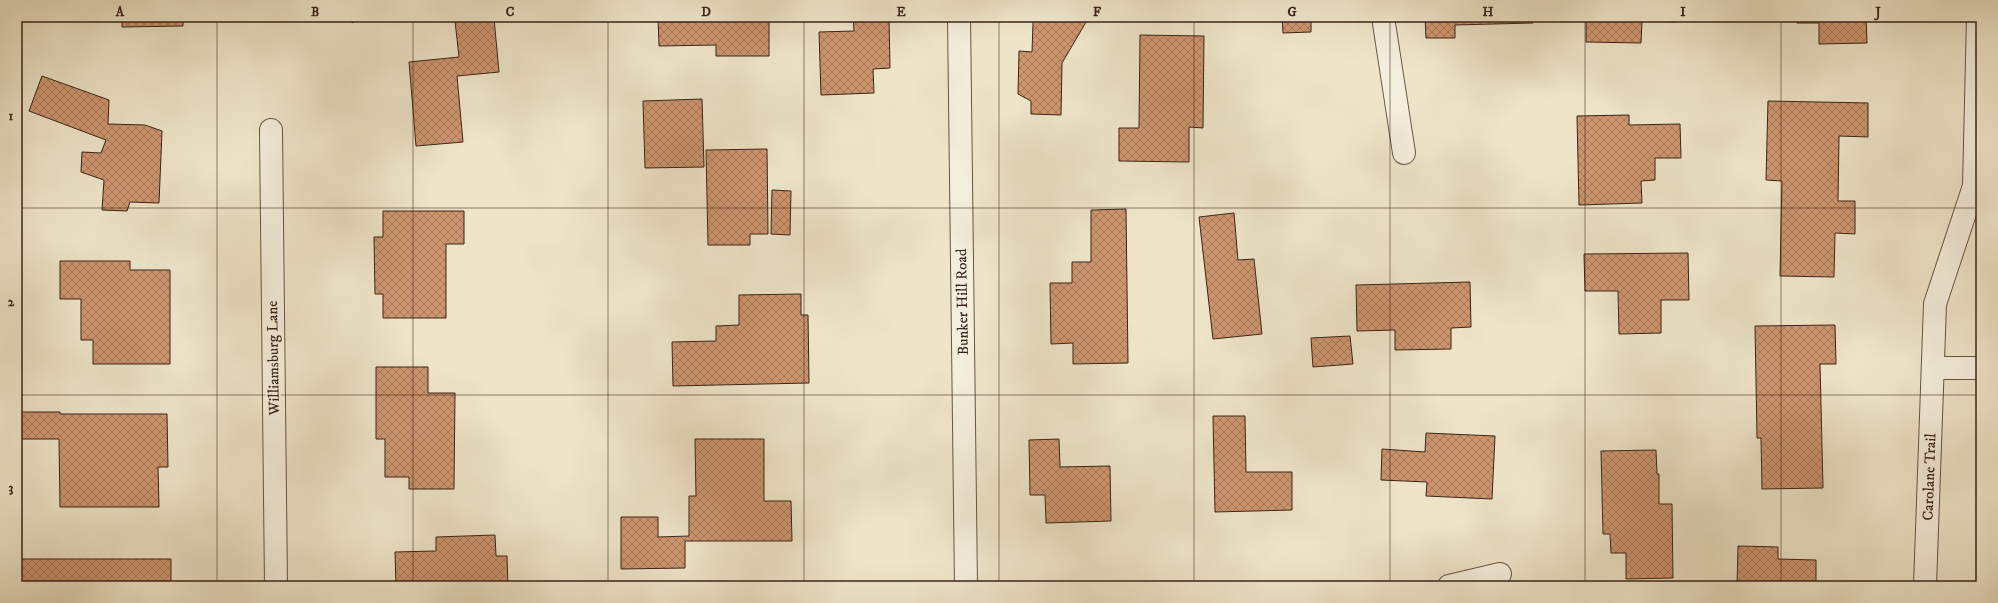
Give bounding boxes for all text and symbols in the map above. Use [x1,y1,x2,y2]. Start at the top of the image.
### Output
text: A [115,4,125,20]
text: B [311,4,319,20]
text: C [506,4,515,20]
text: D [701,4,711,20]
text: E [896,4,906,20]
text: F [1093,4,1102,20]
text: G [1287,4,1297,20]
text: H [1483,4,1494,20]
text: I [1680,4,1686,20]
text: J [1873,4,1881,21]
text: 1 [9,108,14,124]
street label: Bunker Hill Road [952,248,973,355]
text: 2 [8,294,15,310]
street label: Williamsburg Lane [263,300,284,416]
street label: Carolane Trail [1918,433,1941,521]
text: 3 [9,480,14,496]

